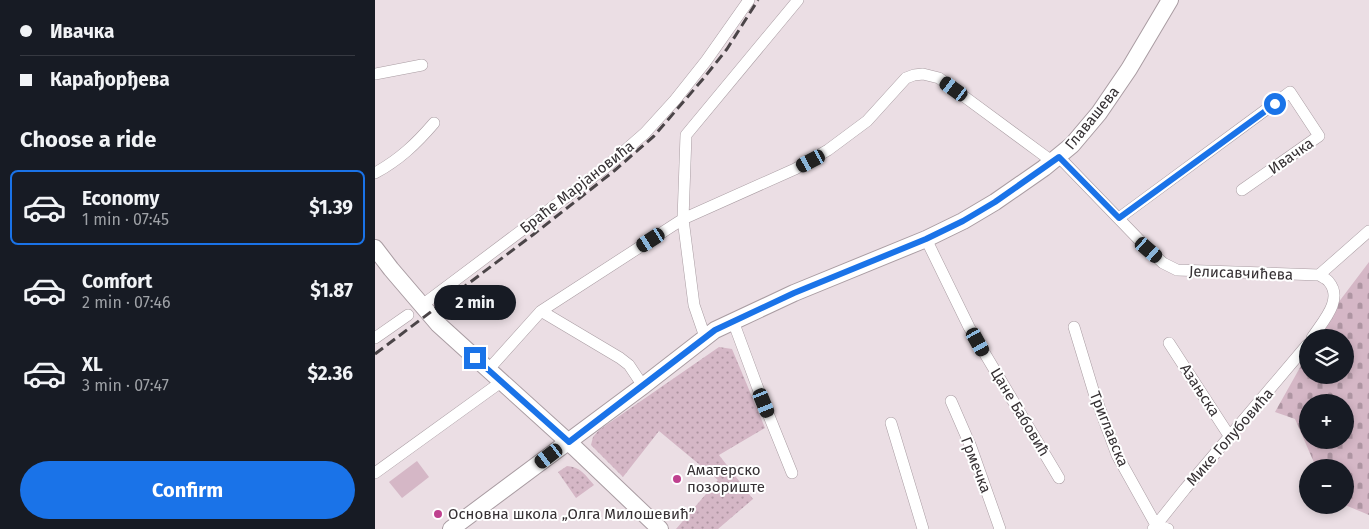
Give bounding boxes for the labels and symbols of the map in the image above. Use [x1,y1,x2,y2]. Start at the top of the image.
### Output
car [937,74,970,104]
street label: Главашева [1061,83,1123,153]
route start [1264,93,1286,115]
street label: Ивачка [1265,134,1317,178]
street label: Браће Марјановића [516,137,638,237]
car [794,147,827,175]
car [634,226,667,254]
car [1132,234,1165,266]
street label: Јелисавчићева [1188,262,1294,284]
callout: 2 min [434,286,516,320]
car [964,325,991,359]
route end [464,347,486,369]
street label: Азањска [1176,360,1224,420]
street label: Цане Бабовић [987,365,1053,459]
street label: Мике Голубовића [1183,385,1277,489]
car [751,386,776,420]
street label: Триглавска [1086,389,1132,469]
street label: Грмечка [957,434,995,496]
car [532,441,565,471]
place label: Аматерско позориште [687,461,765,496]
marker: Аматерско позориште [671,473,683,485]
place label: Основна школа „Олга Милошевић” [448,505,695,523]
marker: Основна школа „Олга Милошевић” [432,508,444,520]

